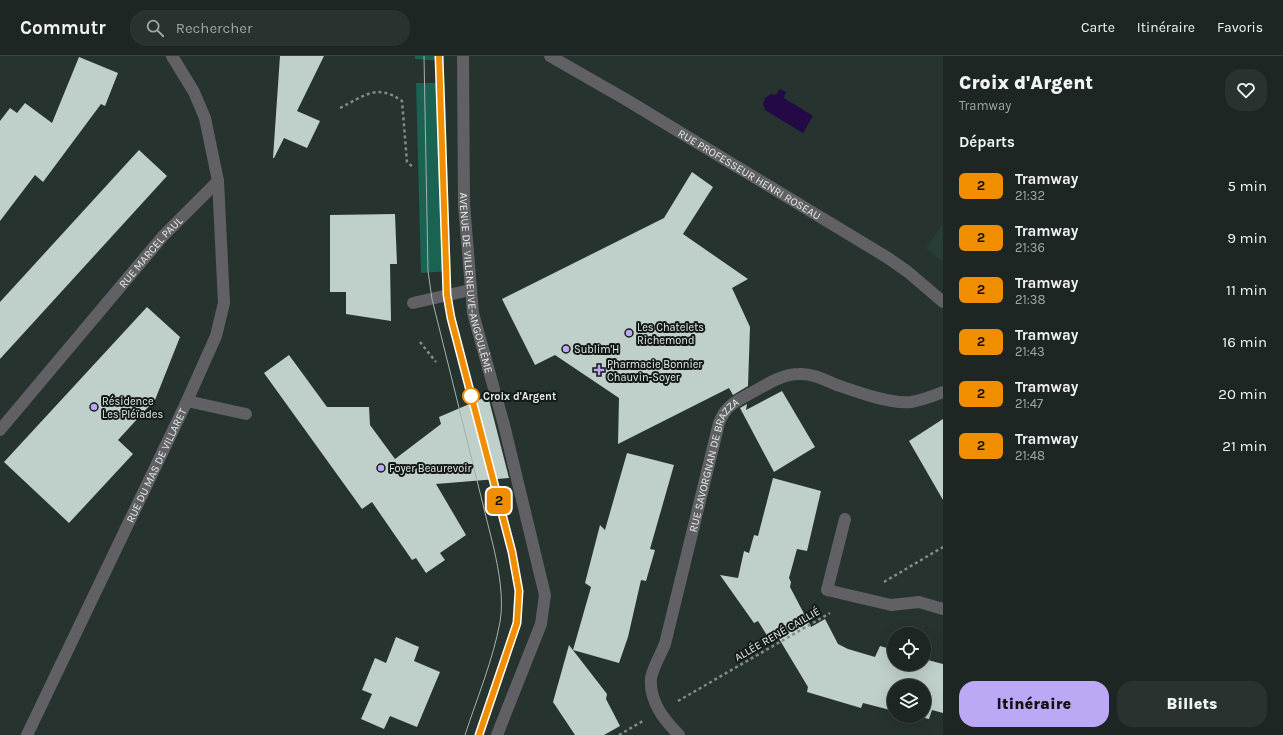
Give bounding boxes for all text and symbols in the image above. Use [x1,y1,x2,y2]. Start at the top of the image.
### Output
search box [130,10,410,46]
text: Commutr [20,17,106,39]
icon: search [144,17,166,39]
text: Rechercher [176,19,252,37]
text: Carte [1081,19,1115,36]
text: Itinéraire [1137,19,1195,36]
text: Favoris [1217,19,1263,36]
button: heart [1225,69,1267,111]
text: Croix d'Argent [959,72,1093,94]
text: Tramway [959,98,1011,113]
street label: RUE PROFESSEUR HENRI ROSEAU [676,127,823,223]
text: Départs [959,133,1015,151]
text: Tramway [1015,170,1078,188]
text: 2 [977,177,985,194]
text: 5 min [1227,177,1267,195]
text: 21:32 [1015,188,1045,203]
street label: AVENUE DE VILLENEUVE-ANGOULÈME [457,192,495,375]
street label: RUE MARCEL PAUL [116,214,186,291]
text: Tramway [1015,222,1078,240]
text: 2 [977,229,985,246]
text: 9 min [1227,229,1267,247]
text: 21:36 [1015,240,1045,255]
text: Tramway [1015,274,1078,292]
text: 2 [977,281,985,298]
text: 11 min [1226,281,1267,299]
text: 21:38 [1015,292,1046,307]
place label: Les Chatelets Richemond [637,321,704,347]
text: Tramway [1015,326,1078,344]
marker: Les Chatelets Richemond [624,328,634,338]
text: 2 [977,333,985,350]
text: 16 min [1222,333,1267,351]
place label: Sublim'H [574,343,619,356]
marker: Sublim'H [561,344,571,354]
text: 21:43 [1015,344,1045,359]
place label: Pharmacie Bonnier Chauvin-Soyer [607,358,702,384]
marker: Pharmacie Bonnier Chauvin-Soyer [594,365,604,375]
text: Tramway [1015,378,1078,396]
text: 2 [977,385,985,402]
text: 20 min [1218,385,1267,403]
marker: Croix d'Argent [462,387,480,405]
place label: Croix d'Argent [483,390,557,403]
place label: Résidence Les Pléïades [102,395,164,421]
street label: RUE SAVORGNAN DE BRAZZA [687,395,742,533]
text: 21:47 [1015,396,1043,411]
marker: Résidence Les Pléïades [89,402,99,412]
street label: RUE DU MAS DE VILLARET [124,406,190,525]
text: Tramway [1015,430,1078,448]
text: 2 [977,437,985,454]
text: 21 min [1222,437,1267,455]
text: 21:48 [1015,448,1045,463]
place label: Foyer Beaurevoir [389,462,471,475]
marker: Foyer Beaurevoir [376,463,386,473]
line badge: 2 [486,488,512,514]
text: 2 [495,492,503,509]
street label: ALLÉE RENÉ CAILLIÉ [731,603,822,664]
map controls [887,627,931,723]
button: locate [887,627,931,671]
button: layers [887,679,931,723]
button: Itinéraire [959,681,1109,727]
button: Billets [1117,681,1267,727]

